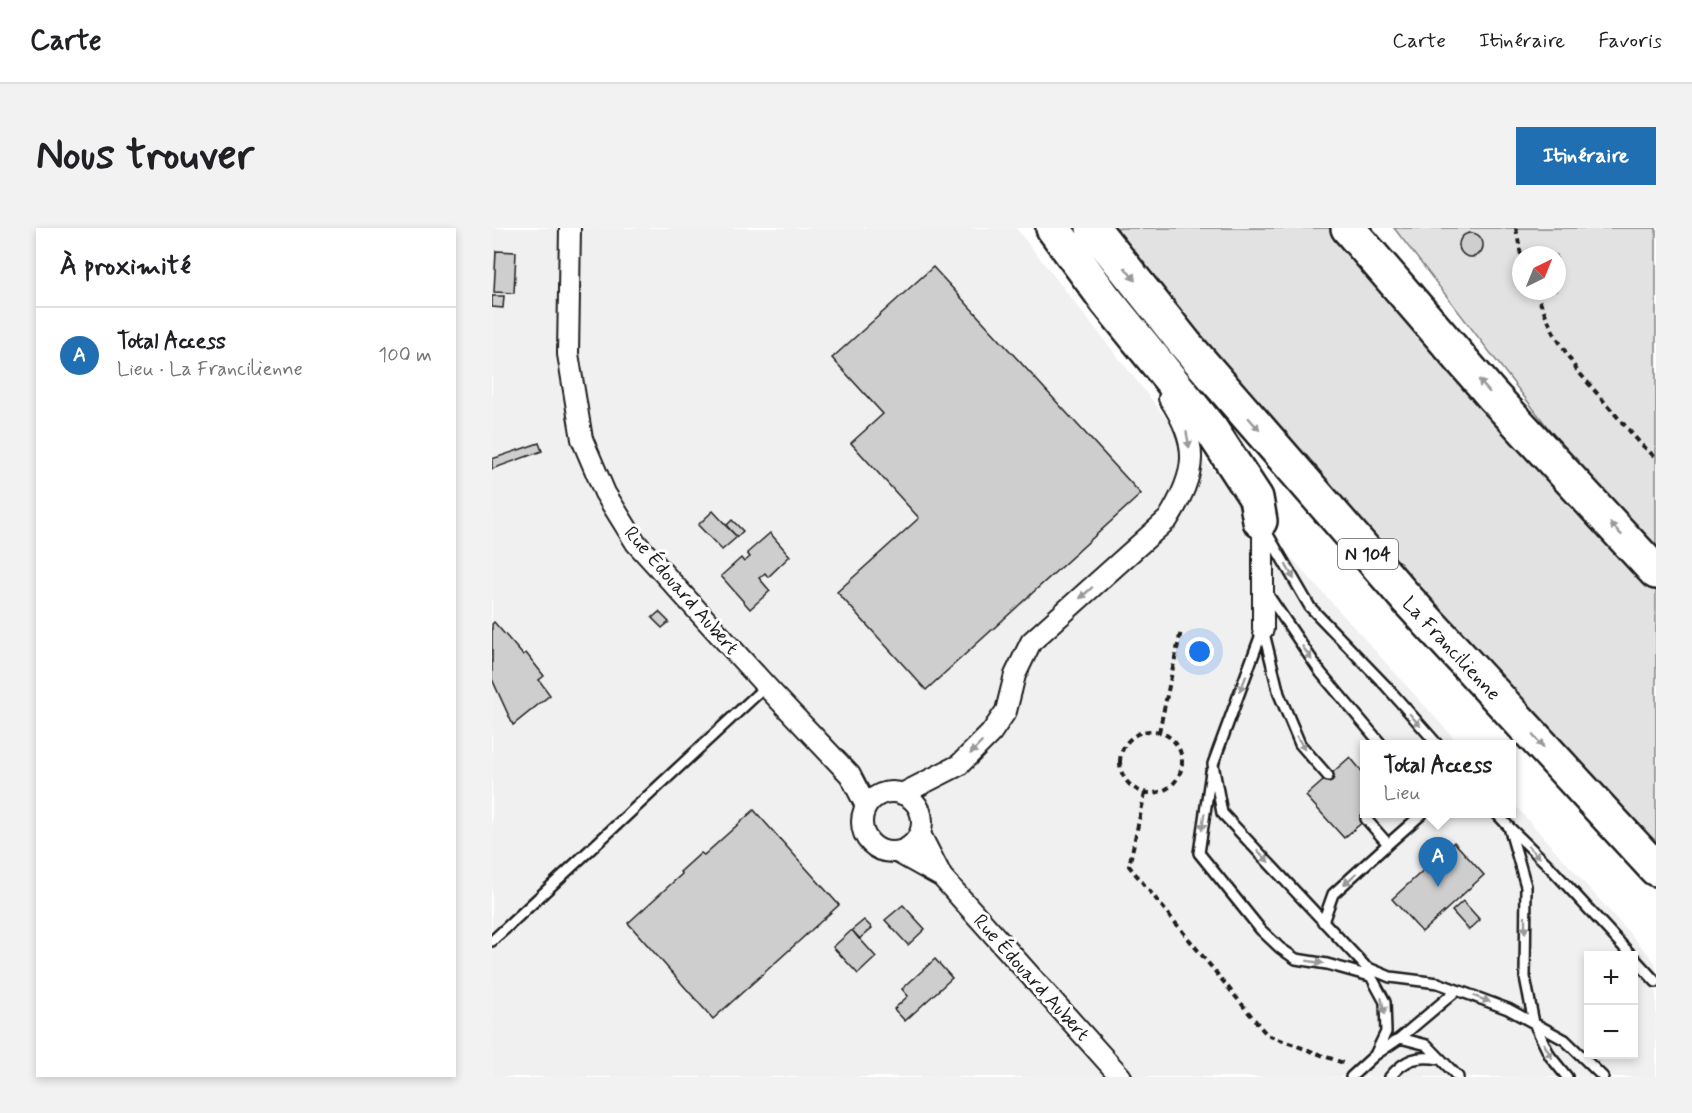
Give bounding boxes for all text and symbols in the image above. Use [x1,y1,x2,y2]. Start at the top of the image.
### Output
text: Carte [30,23,102,60]
text: Carte [1392,27,1446,55]
text: Itinéraire [1479,27,1565,55]
text: Favoris [1598,27,1662,55]
button: Itinéraire [1516,127,1656,185]
text: Nous trouver [36,129,254,184]
north arrow [1512,246,1566,300]
text: À proximité [60,250,191,284]
one-way arrow [1123,266,1136,282]
text: Total Access [117,328,226,356]
text: A [73,342,86,369]
text: 100 m [378,342,432,369]
text: Lieu · La Francilienne [117,356,303,383]
one-way arrow [1478,379,1491,394]
one-way arrow [1247,416,1260,431]
one-way arrow [1184,431,1193,450]
street label: Rue Édouard Aubert [617,521,744,661]
one-way arrow [1609,522,1623,537]
road number: N 104 [1338,539,1398,569]
one-way arrow [1284,564,1295,580]
one-way arrow [1079,586,1094,599]
street label: La Francilienne [1396,591,1506,707]
your location [1185,637,1214,666]
one-way arrow [1302,645,1313,662]
one-way arrow [1237,675,1247,693]
one-way arrow [1408,712,1421,727]
one-way arrow [1531,734,1545,748]
one-way arrow [1296,735,1307,752]
popup [1360,740,1516,818]
one-way arrow [969,741,984,755]
text: Total Access [1384,752,1492,780]
text: Lieu [1384,780,1420,807]
one-way arrow [1199,812,1208,831]
pin: A [1418,838,1458,887]
one-way arrow [1527,844,1541,858]
one-way arrow [1255,849,1269,863]
one-way arrow [1343,872,1358,885]
street label: Rue Édouard Aubert [966,909,1095,1047]
one-way arrow [1520,916,1530,935]
map controls [1584,951,1638,1059]
button: + [1584,951,1638,1005]
one-way arrow [1305,958,1324,967]
one-way arrow [1473,995,1491,1005]
one-way arrow [1379,997,1388,1016]
button: − [1584,1005,1638,1059]
one-way arrow [1543,1043,1553,1060]

